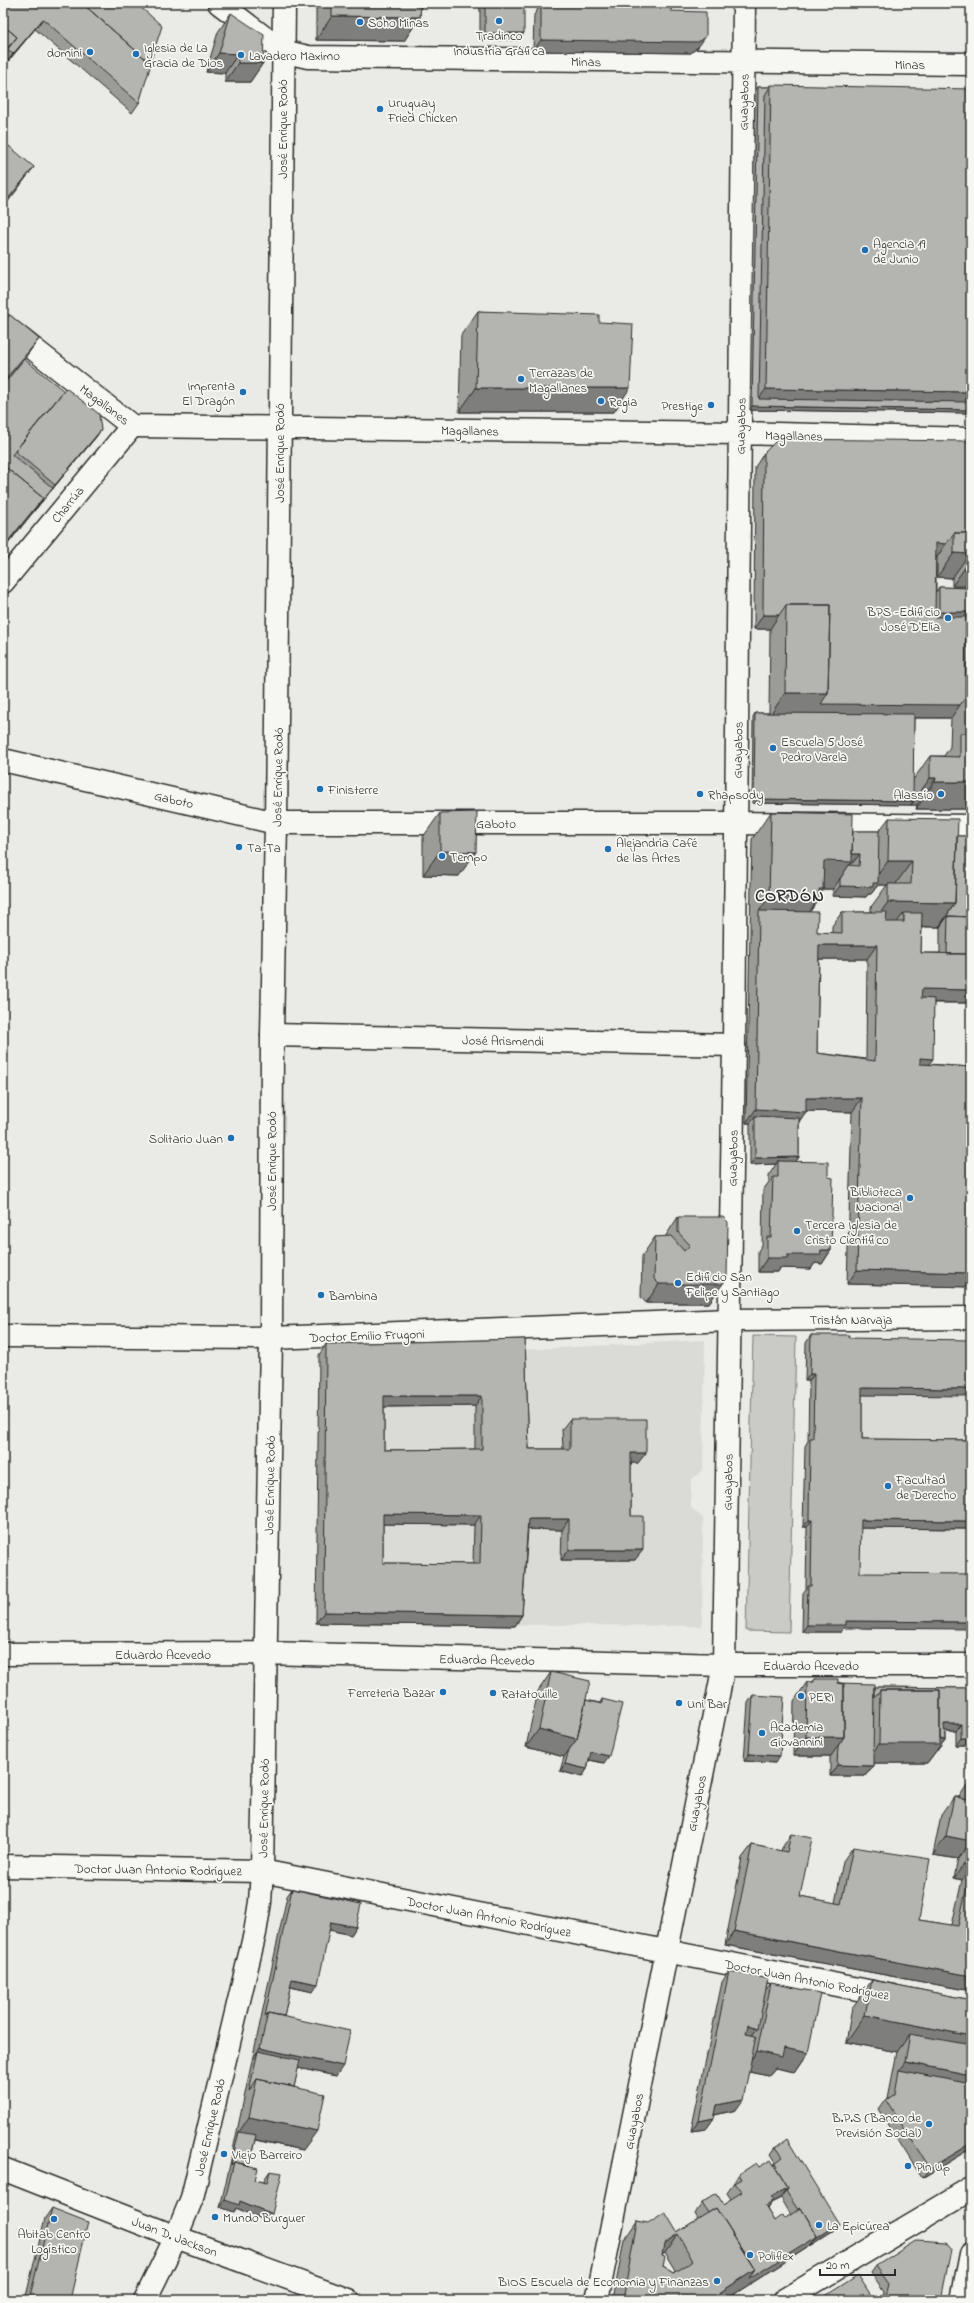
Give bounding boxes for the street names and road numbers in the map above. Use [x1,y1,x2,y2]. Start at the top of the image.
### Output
street label: Minas [571,53,602,72]
street label: Minas [895,56,926,75]
street label: Guayabos [735,73,756,131]
street label: José Enrique Rodó [274,79,293,179]
street label: Magallanes [75,380,133,431]
street label: Guayabos [732,397,753,455]
street label: José Enrique Rodó [271,403,290,503]
street label: Magallanes [441,421,500,443]
street label: Magallanes [765,426,824,448]
street label: Charrúa [47,482,89,528]
street label: Guayabos [729,721,750,779]
street label: José Enrique Rodó [268,727,289,827]
street label: Gaboto [152,787,195,814]
street label: Gaboto [476,815,516,834]
street label: José Arismendi [462,1031,544,1052]
street label: José Enrique Rodó [263,1111,282,1211]
street label: Guayabos [724,1129,745,1187]
street label: Tristán Narvaja [810,1311,892,1330]
street label: Doctor Emilio Frugoni [308,1325,425,1349]
street label: José Enrique Rodó [260,1435,281,1535]
street label: Guayabos [719,1453,740,1511]
street label: Eduardo Acevedo [115,1646,211,1665]
street label: Eduardo Acevedo [439,1650,535,1671]
street label: Eduardo Acevedo [763,1657,859,1676]
street label: José Enrique Rodó [254,1758,275,1858]
street label: Guayabos [683,1773,713,1833]
street label: Doctor Juan Antonio Rodríguez [73,1860,242,1882]
street label: Doctor Juan Antonio Rodríguez [404,1892,573,1944]
street label: Doctor Juan Antonio Rodríguez [722,1955,891,2007]
street label: José Enrique Rodó [190,2077,231,2178]
street label: Guayabos [620,2091,650,2151]
street label: Juan D. Jackson [129,2212,220,2262]

